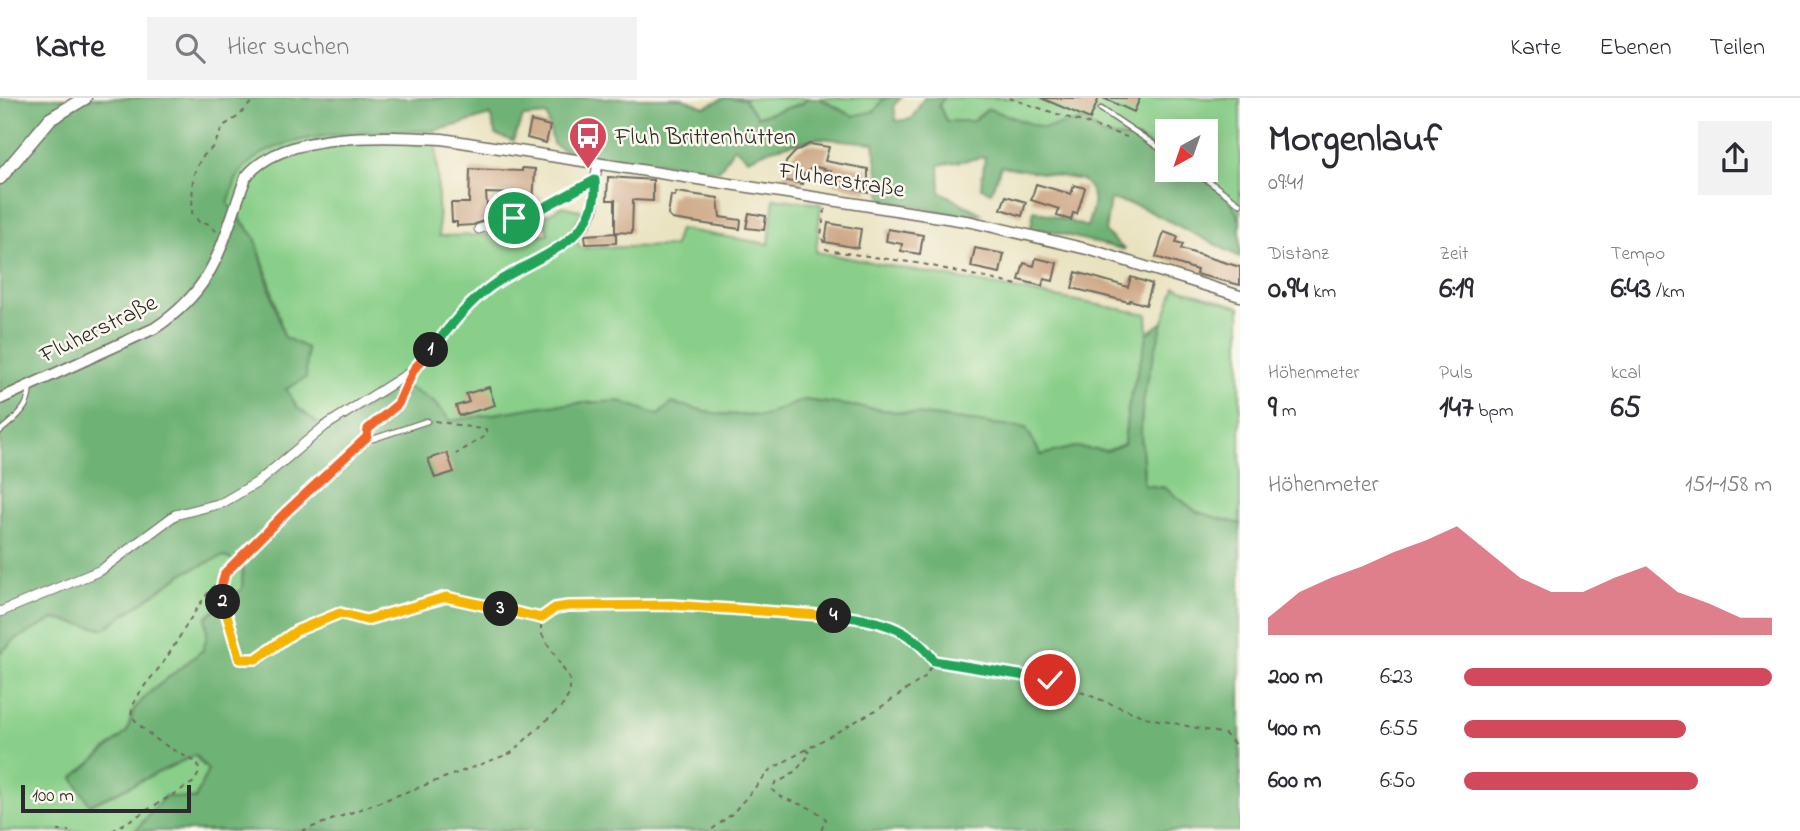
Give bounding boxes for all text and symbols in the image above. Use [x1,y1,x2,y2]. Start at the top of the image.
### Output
search box [147,17,637,80]
text: Karte [35,24,105,72]
icon: search [171,29,209,67]
text: Hier suchen [227,29,349,67]
text: Karte [1510,31,1561,66]
text: Ebenen [1599,31,1672,66]
text: Teilen [1710,31,1765,66]
text: Morgenlauf [1268,113,1442,169]
bus stop icon: Fluh Brittenhütten [567,115,609,170]
north arrow [1155,119,1218,182]
map controls [1155,119,1218,182]
place label: Fluh Brittenhütten [614,121,796,156]
button: share [1698,121,1772,195]
street label: Fluherstraße [775,154,907,209]
text: 09:41 [1268,167,1304,200]
pin [484,188,544,248]
icon: arrive [495,199,533,237]
text: Distanz [1268,241,1329,268]
text: Zeit [1439,241,1468,268]
text: Tempo [1611,241,1665,268]
text: 0.94 [1268,268,1308,312]
text: 6:19 [1439,268,1474,312]
text: 6:43 [1611,268,1651,312]
text: km [1308,279,1336,306]
text: /km [1651,279,1685,306]
street label: Fluherstraße [34,287,164,374]
pin: 1 [414,332,448,368]
text: 1 [427,336,434,363]
text: Höhenmeter [1268,360,1359,387]
text: Puls [1439,360,1473,387]
text: kcal [1611,360,1641,387]
text: 9 [1268,387,1277,431]
text: 147 [1439,387,1474,431]
text: 65 [1611,387,1641,431]
text: m [1277,398,1297,425]
text: bpm [1474,398,1513,425]
text: Höhenmeter [1268,469,1379,502]
text: 151–158 m [1685,469,1772,502]
pin: 2 [206,584,241,620]
text: 2 [218,588,227,615]
pin: 3 [484,592,518,626]
text: 3 [497,595,504,622]
pin: 4 [816,598,852,634]
text: 4 [830,602,837,629]
pin [1020,650,1080,710]
icon: check [1031,661,1069,699]
text: 200 m [1268,661,1323,694]
text: 6:23 [1380,661,1413,694]
text: 400 m [1268,713,1321,746]
text: 6:55 [1380,713,1418,746]
text: 600 m [1268,765,1322,798]
text: 6:50 [1380,765,1415,798]
scale bar [21,782,191,814]
text: 100 m [32,783,74,810]

